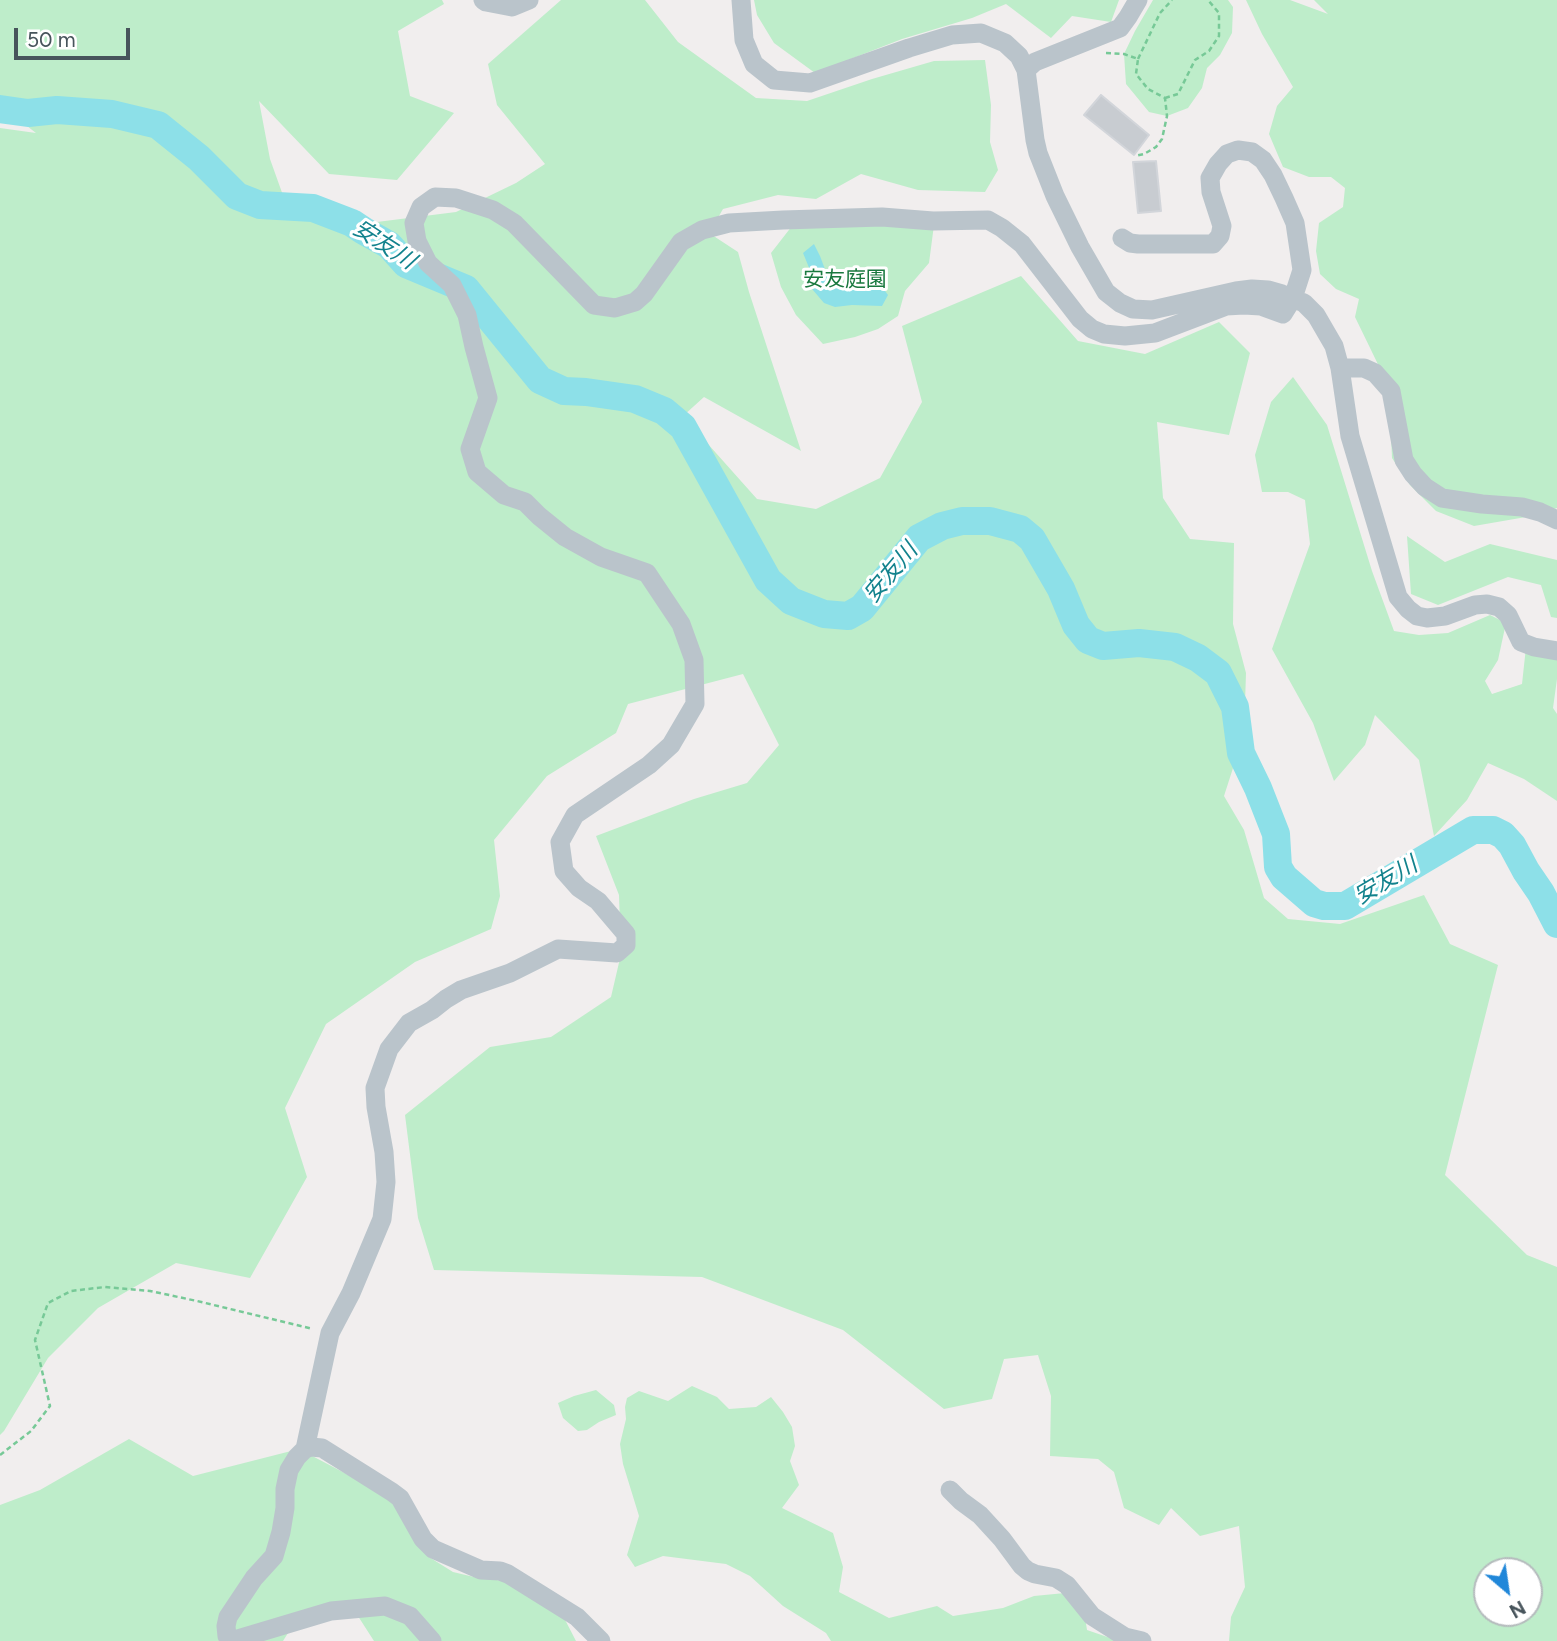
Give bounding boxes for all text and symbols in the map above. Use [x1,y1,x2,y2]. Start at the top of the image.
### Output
scale bar [18,14,133,58]
text: 50 m [27,27,76,52]
water label: 安友川 [348,215,420,275]
park label: 安友庭園 [803,267,887,293]
water label: 安友川 [858,538,924,608]
water label: 安友川 [1349,851,1423,911]
north arrow [1473,1557,1543,1627]
text: N [1505,1595,1529,1623]

